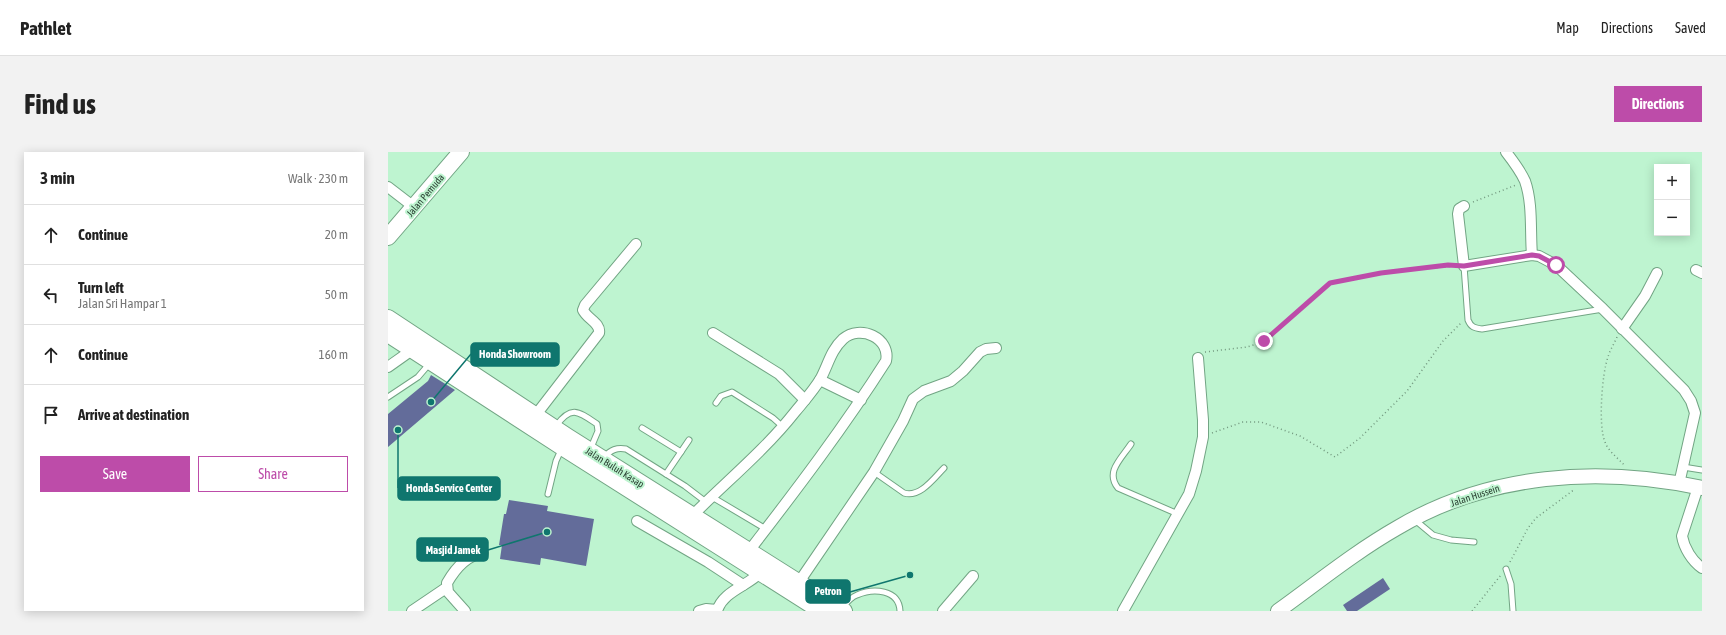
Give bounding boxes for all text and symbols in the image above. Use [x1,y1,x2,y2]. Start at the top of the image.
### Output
text: Pathlet [20,17,71,39]
text: Map [1556,20,1579,36]
text: Directions [1601,20,1653,36]
text: Saved [1675,20,1706,36]
button: Directions [1614,86,1702,122]
text: Find us [24,88,96,120]
map controls [1654,164,1690,236]
button: + [1654,164,1690,200]
text: 3 min [40,168,75,188]
text: Walk · 230 m [288,171,348,186]
street label: Jalan Pemuda [404,172,447,219]
button: − [1654,200,1690,236]
icon: ahead [40,224,62,246]
text: Continue [78,226,128,243]
text: 20 m [325,227,348,242]
route start [1547,256,1565,274]
text: Turn left [78,279,124,296]
icon: left [40,284,62,306]
text: 50 m [325,287,348,302]
text: Jalan Sri Hampar 1 [78,296,167,311]
route end [1255,332,1273,350]
callout: Honda Showroom [471,343,559,366]
icon: ahead [40,344,62,366]
text: Continue [78,346,128,363]
text: 160 m [319,347,348,362]
text: Honda Showroom [479,348,551,360]
icon: arrive [40,404,62,426]
text: Arrive at destination [78,406,189,423]
street label: Jalan Buluh Kasap [583,445,646,490]
button: Save [40,456,190,492]
button: Share [198,456,348,492]
callout: Honda Service Center [398,477,500,500]
text: Honda Service Center [406,482,493,494]
street label: Jalan Hussein [1449,482,1501,509]
callout: Masjid Jamek [417,538,488,561]
text: Masjid Jamek [426,544,480,556]
callout: Petron [806,580,850,603]
text: Petron [814,585,842,597]

